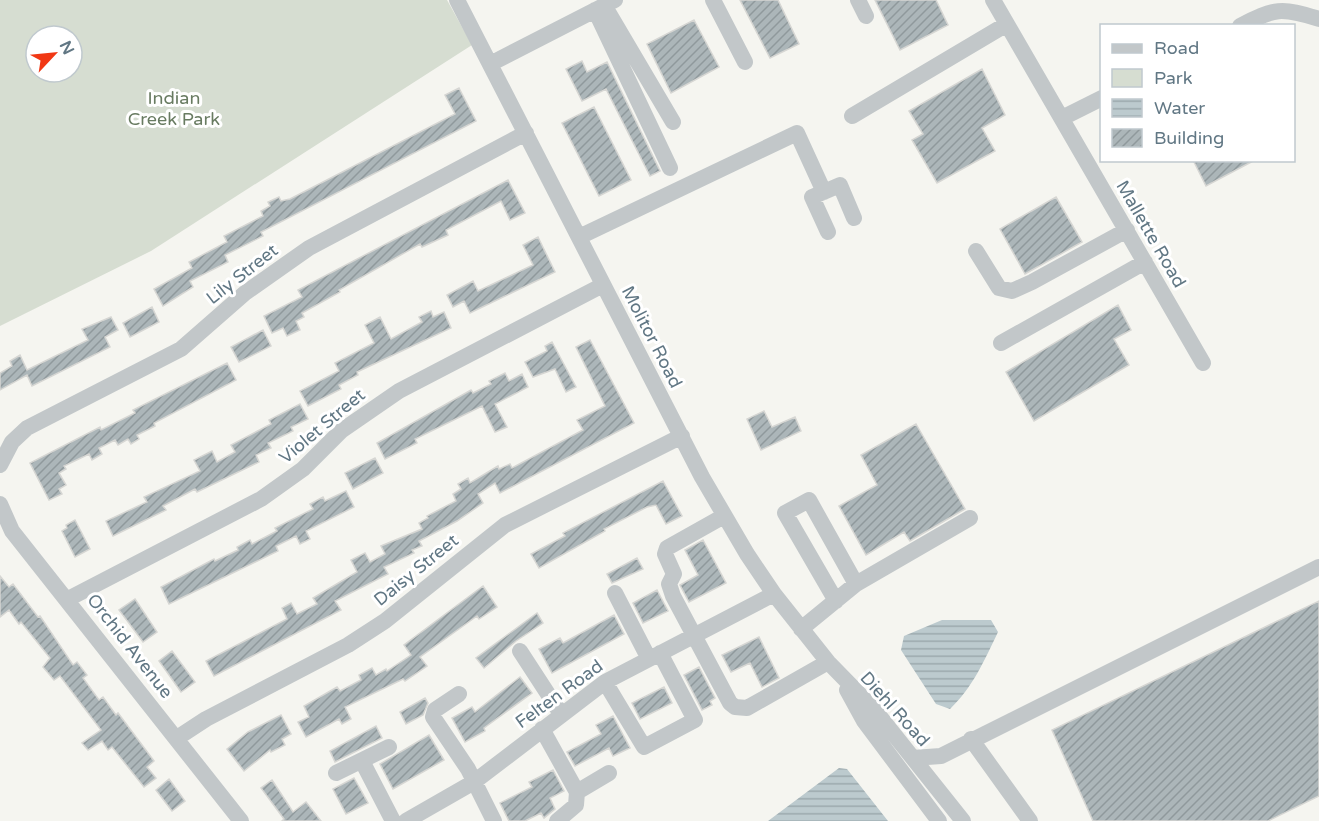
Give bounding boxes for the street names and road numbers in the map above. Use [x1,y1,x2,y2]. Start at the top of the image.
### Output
street label: Mallette Road [1111,176,1191,292]
street label: Lily Street [202,239,282,309]
street label: Molitor Road [617,282,687,392]
street label: Violet Street [275,384,370,468]
street label: Daisy Street [369,529,463,611]
street label: Orchid Avenue [82,589,178,703]
street label: Felten Road [511,655,607,733]
street label: Diehl Road [856,667,934,751]

